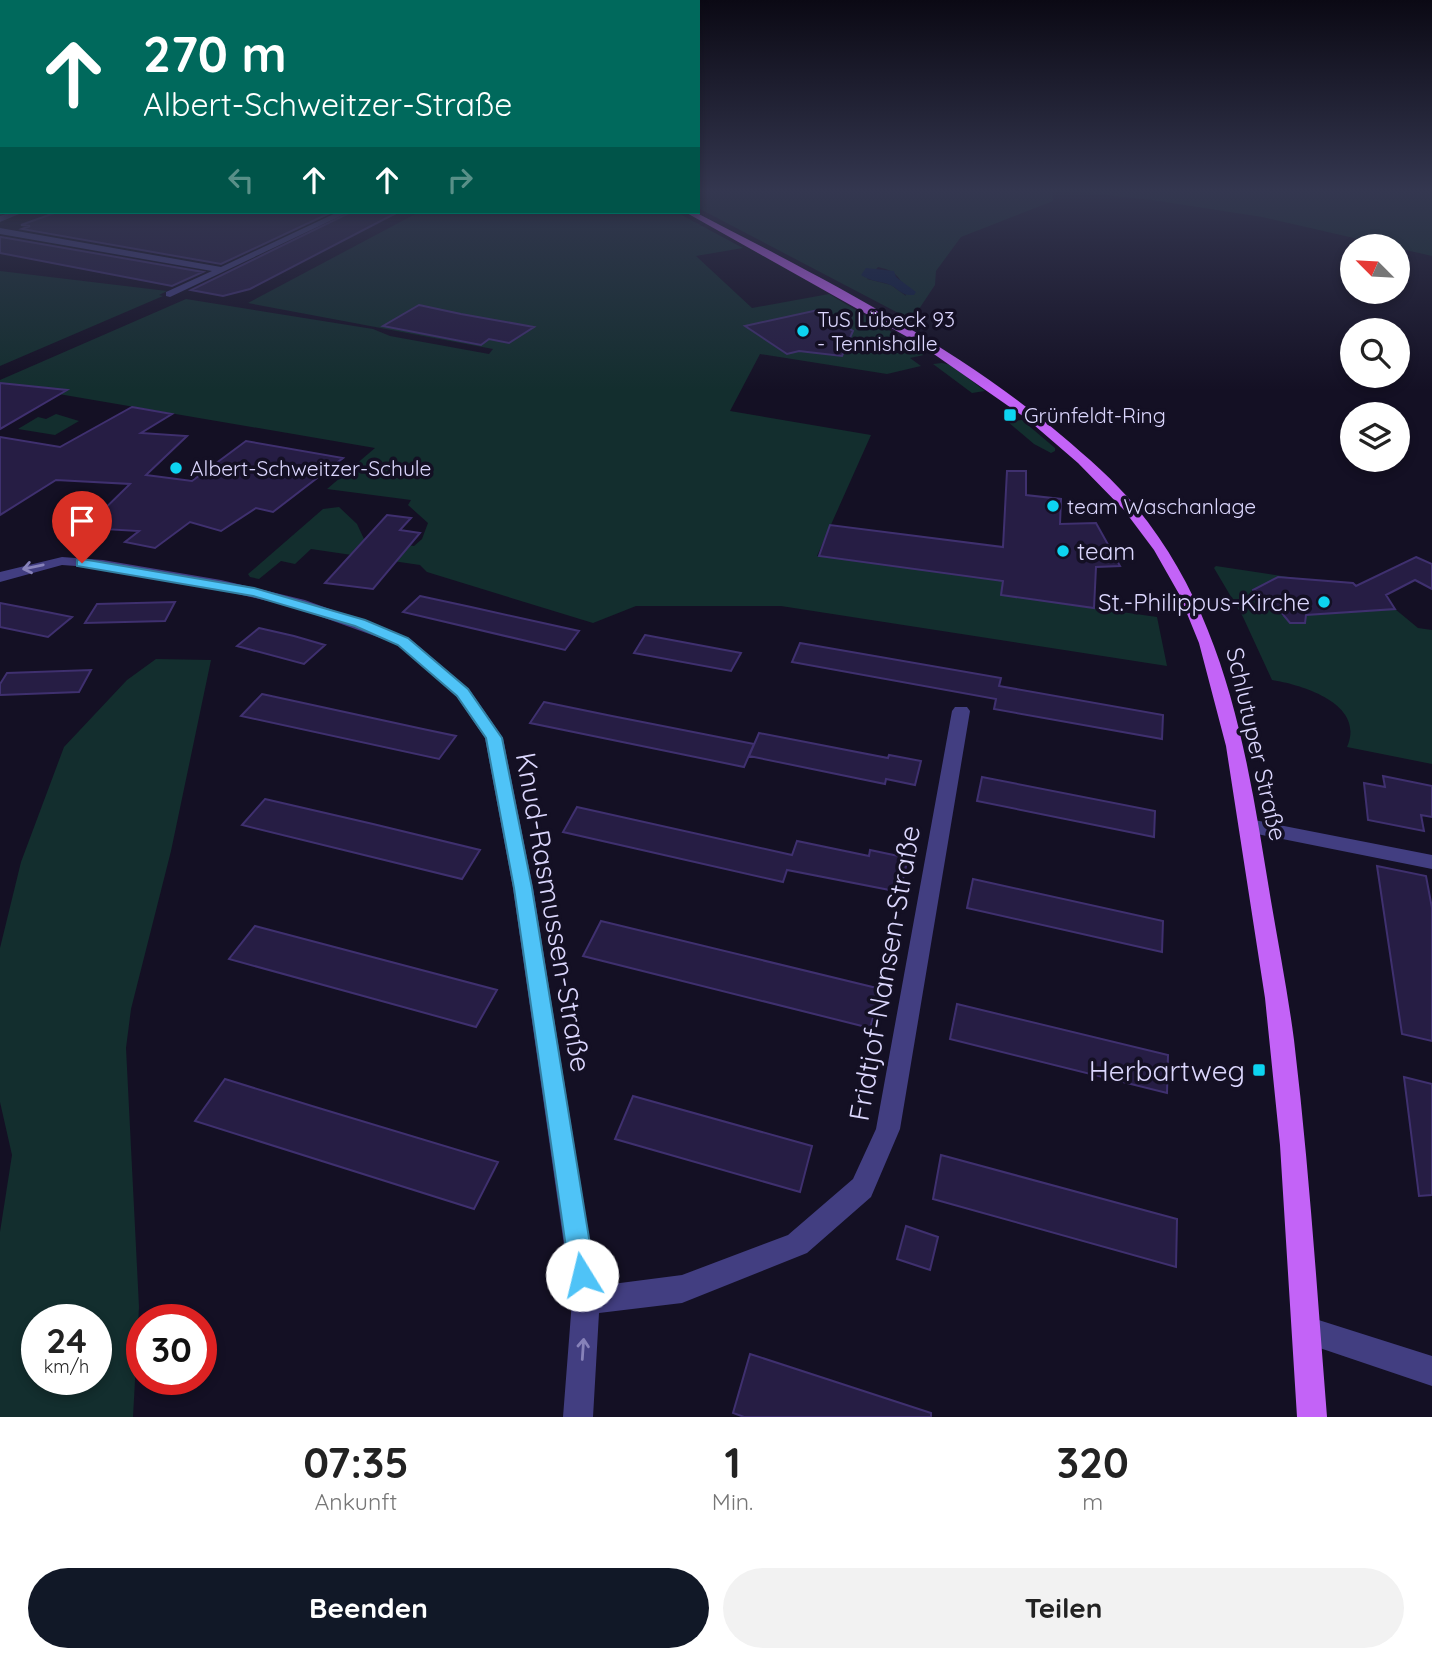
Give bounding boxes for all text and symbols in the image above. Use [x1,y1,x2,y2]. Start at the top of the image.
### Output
text: 270 m [143,23,287,84]
icon: ahead [28,28,119,119]
text: Albert-Schweitzer-Straße [143,84,512,124]
icon: left [222,161,260,199]
icon: ahead [295,161,333,199]
icon: ahead [368,161,406,199]
icon: right [441,161,479,199]
north arrow [1340,234,1410,304]
map controls [1340,234,1410,472]
place label: TuS Lübeck 93 - Tennishalle [817,306,955,356]
button: search [1340,318,1410,388]
marker: TuS Lübeck 93 - Tennishalle [795,323,811,339]
place label: Grünfeldt-Ring [1024,402,1166,428]
button: layers [1340,402,1410,472]
marker: Grünfeldt-Ring [1002,407,1018,423]
place label: Albert-Schweitzer-Schule [190,455,431,481]
marker: Albert-Schweitzer-Schule [168,460,184,476]
pin [52,491,112,563]
place label: team Waschanlage [1067,493,1256,519]
marker: team Waschanlage [1045,498,1061,514]
icon: arrive [63,502,101,540]
place label: team [1077,536,1135,566]
marker: team [1055,543,1071,559]
one-way arrow [22,561,45,575]
place label: St.-Philippus-Kirche [1098,587,1310,617]
marker: St.-Philippus-Kirche [1316,594,1332,610]
street label: Schlutuper Straße [1220,644,1294,844]
street label: Knud-Rasmussen-Straße [509,750,599,1074]
street label: Fridtjof-Nansen-Straße [841,823,927,1123]
place label: Herbartweg [1089,1053,1245,1088]
marker: Herbartweg [1251,1062,1267,1078]
position arrow [545,1238,619,1312]
speed limit sign: 30 [126,1304,217,1395]
text: 24 [46,1318,87,1362]
one-way arrow [577,1338,590,1361]
text: km/h [44,1355,89,1378]
text: 07:35 [303,1436,409,1489]
text: 1 [724,1436,741,1489]
text: 320 [1057,1436,1129,1489]
text: Ankunft [314,1487,397,1516]
text: Min. [712,1487,753,1516]
text: m [1082,1487,1103,1516]
button: Beenden [28,1568,709,1648]
button: Teilen [723,1568,1404,1648]

